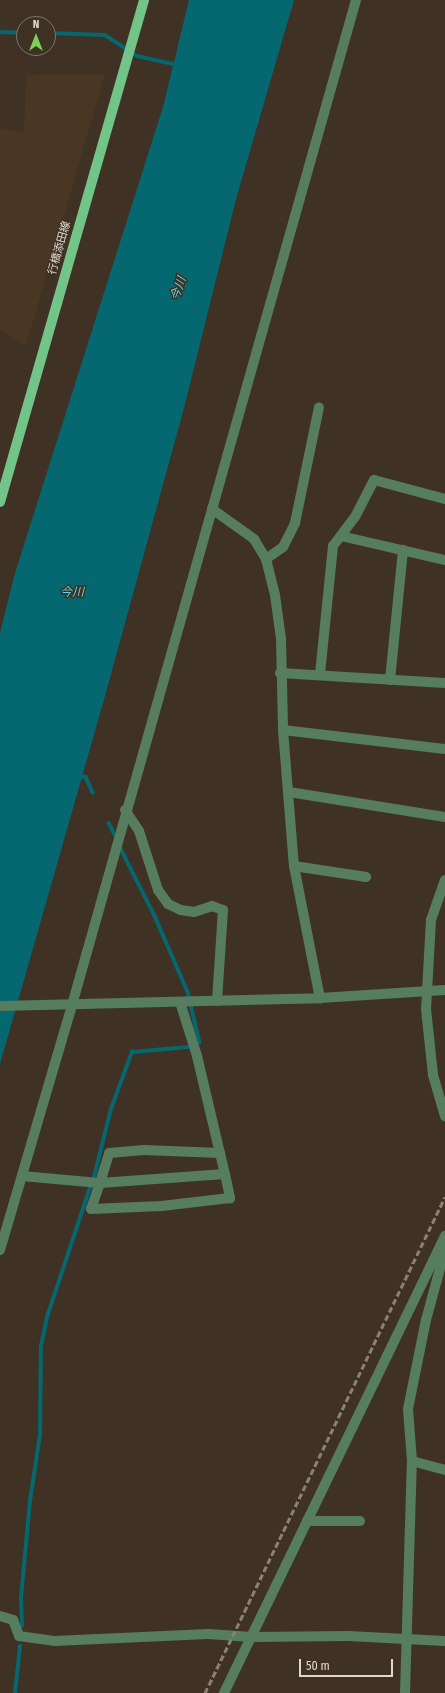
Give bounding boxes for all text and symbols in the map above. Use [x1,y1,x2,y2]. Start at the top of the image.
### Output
north arrow [16,16,56,56]
text: N [33,18,39,31]
street label: 行橋添田線 [46,220,74,276]
water label: 今川 [168,275,190,303]
water label: 今川 [60,586,84,600]
scale bar [301,1651,395,1677]
text: 50 m [306,1659,330,1673]

